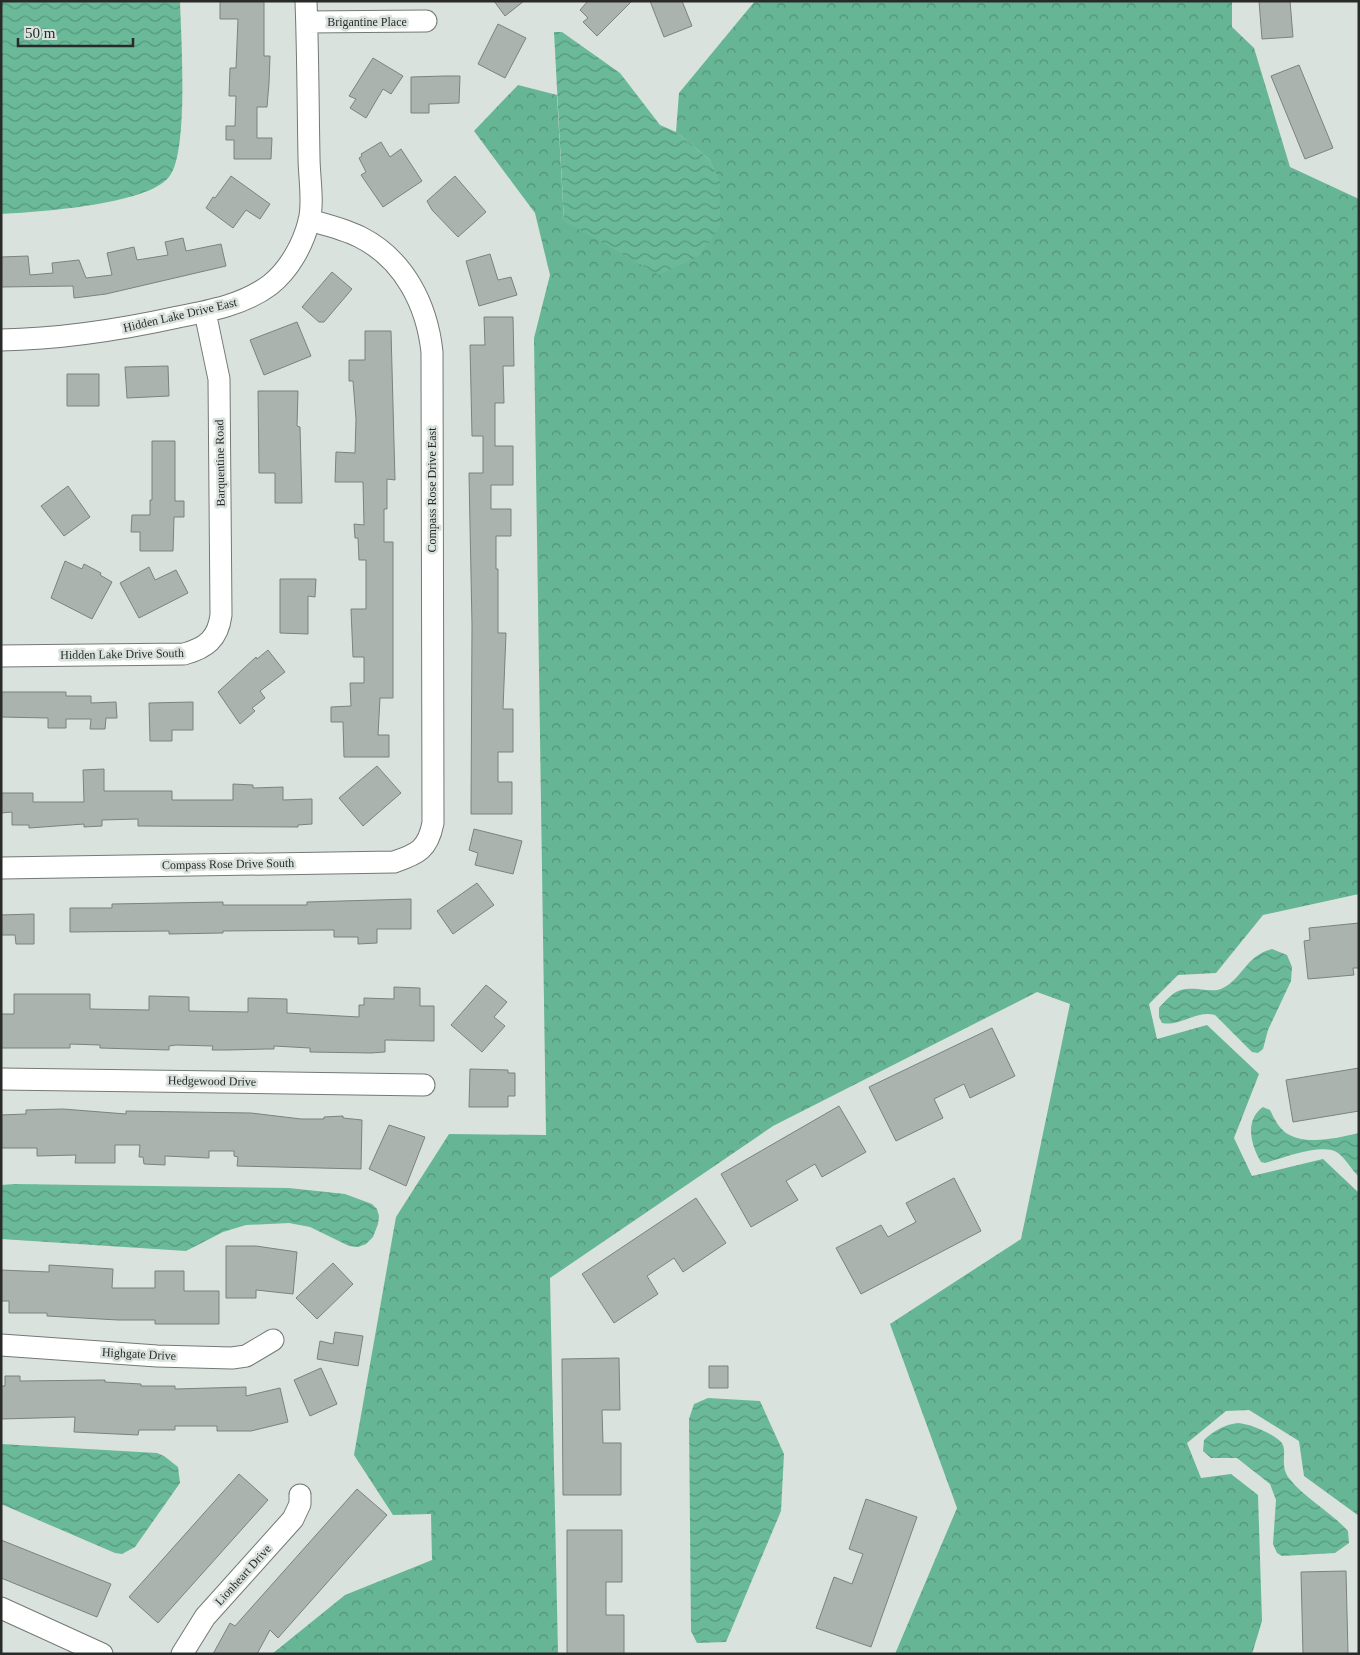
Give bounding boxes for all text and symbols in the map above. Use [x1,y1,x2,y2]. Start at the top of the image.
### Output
scale bar [18,15,132,47]
street label: Brigantine Place [327,15,407,29]
text: 50 m [25,25,56,41]
street label: Hidden Lake Drive East [122,295,239,335]
street label: Barquentine Road [212,419,228,507]
street label: Compass Rose Drive East [425,427,439,553]
street label: Hidden Lake Drive South [60,646,184,662]
street label: Compass Rose Drive South [162,856,294,872]
street label: Hedgewood Drive [168,1073,256,1089]
street label: Highgate Drive [102,1345,176,1363]
street label: Lionheart Drive [212,1542,274,1608]

